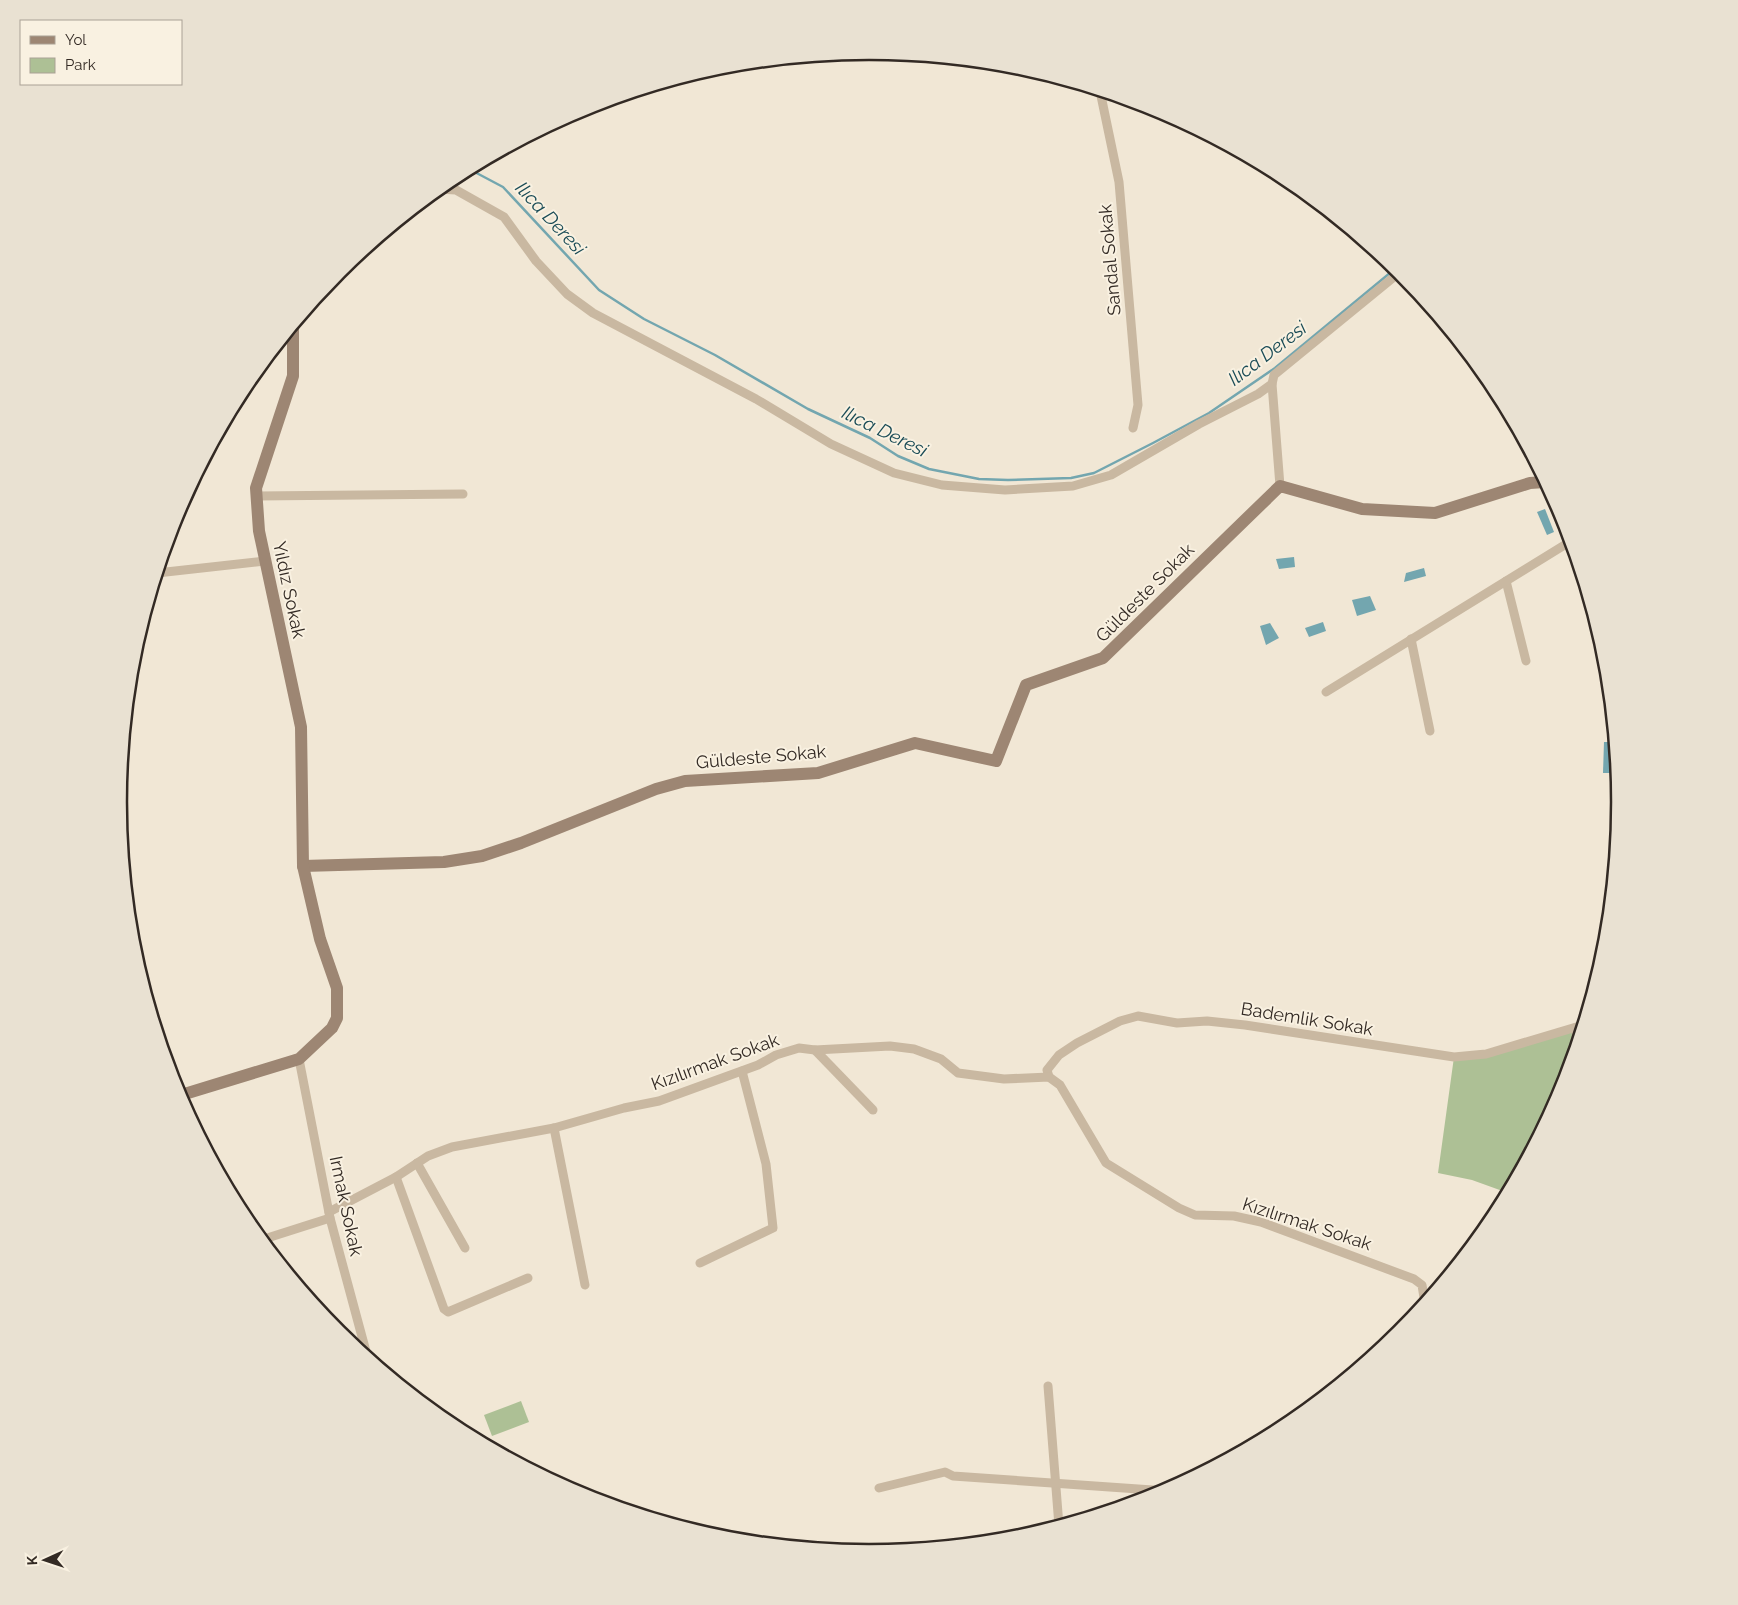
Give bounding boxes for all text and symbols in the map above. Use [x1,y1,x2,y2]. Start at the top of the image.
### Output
legend [20,20,182,85]
text: Yol [65,31,87,49]
text: Park [65,56,96,74]
water label: Ilıca Deresi [511,177,591,260]
street label: Sandal Sokak [1094,203,1125,317]
water label: Ilıca Deresi [1223,316,1311,390]
water label: Ilıca Deresi [839,401,932,462]
street label: Güldeste Sokak [1091,539,1199,646]
street label: Yıldız Sokak [269,540,310,641]
street label: Güldeste Sokak [695,740,827,773]
street label: Bademlik Sokak [1239,998,1375,1039]
street label: Kızılırmak Sokak [648,1029,782,1094]
street label: Irmak Sokak [326,1154,367,1258]
street label: Kızılırmak Sokak [1240,1193,1375,1254]
north arrow [20,1535,70,1585]
text: K [24,1555,40,1566]

